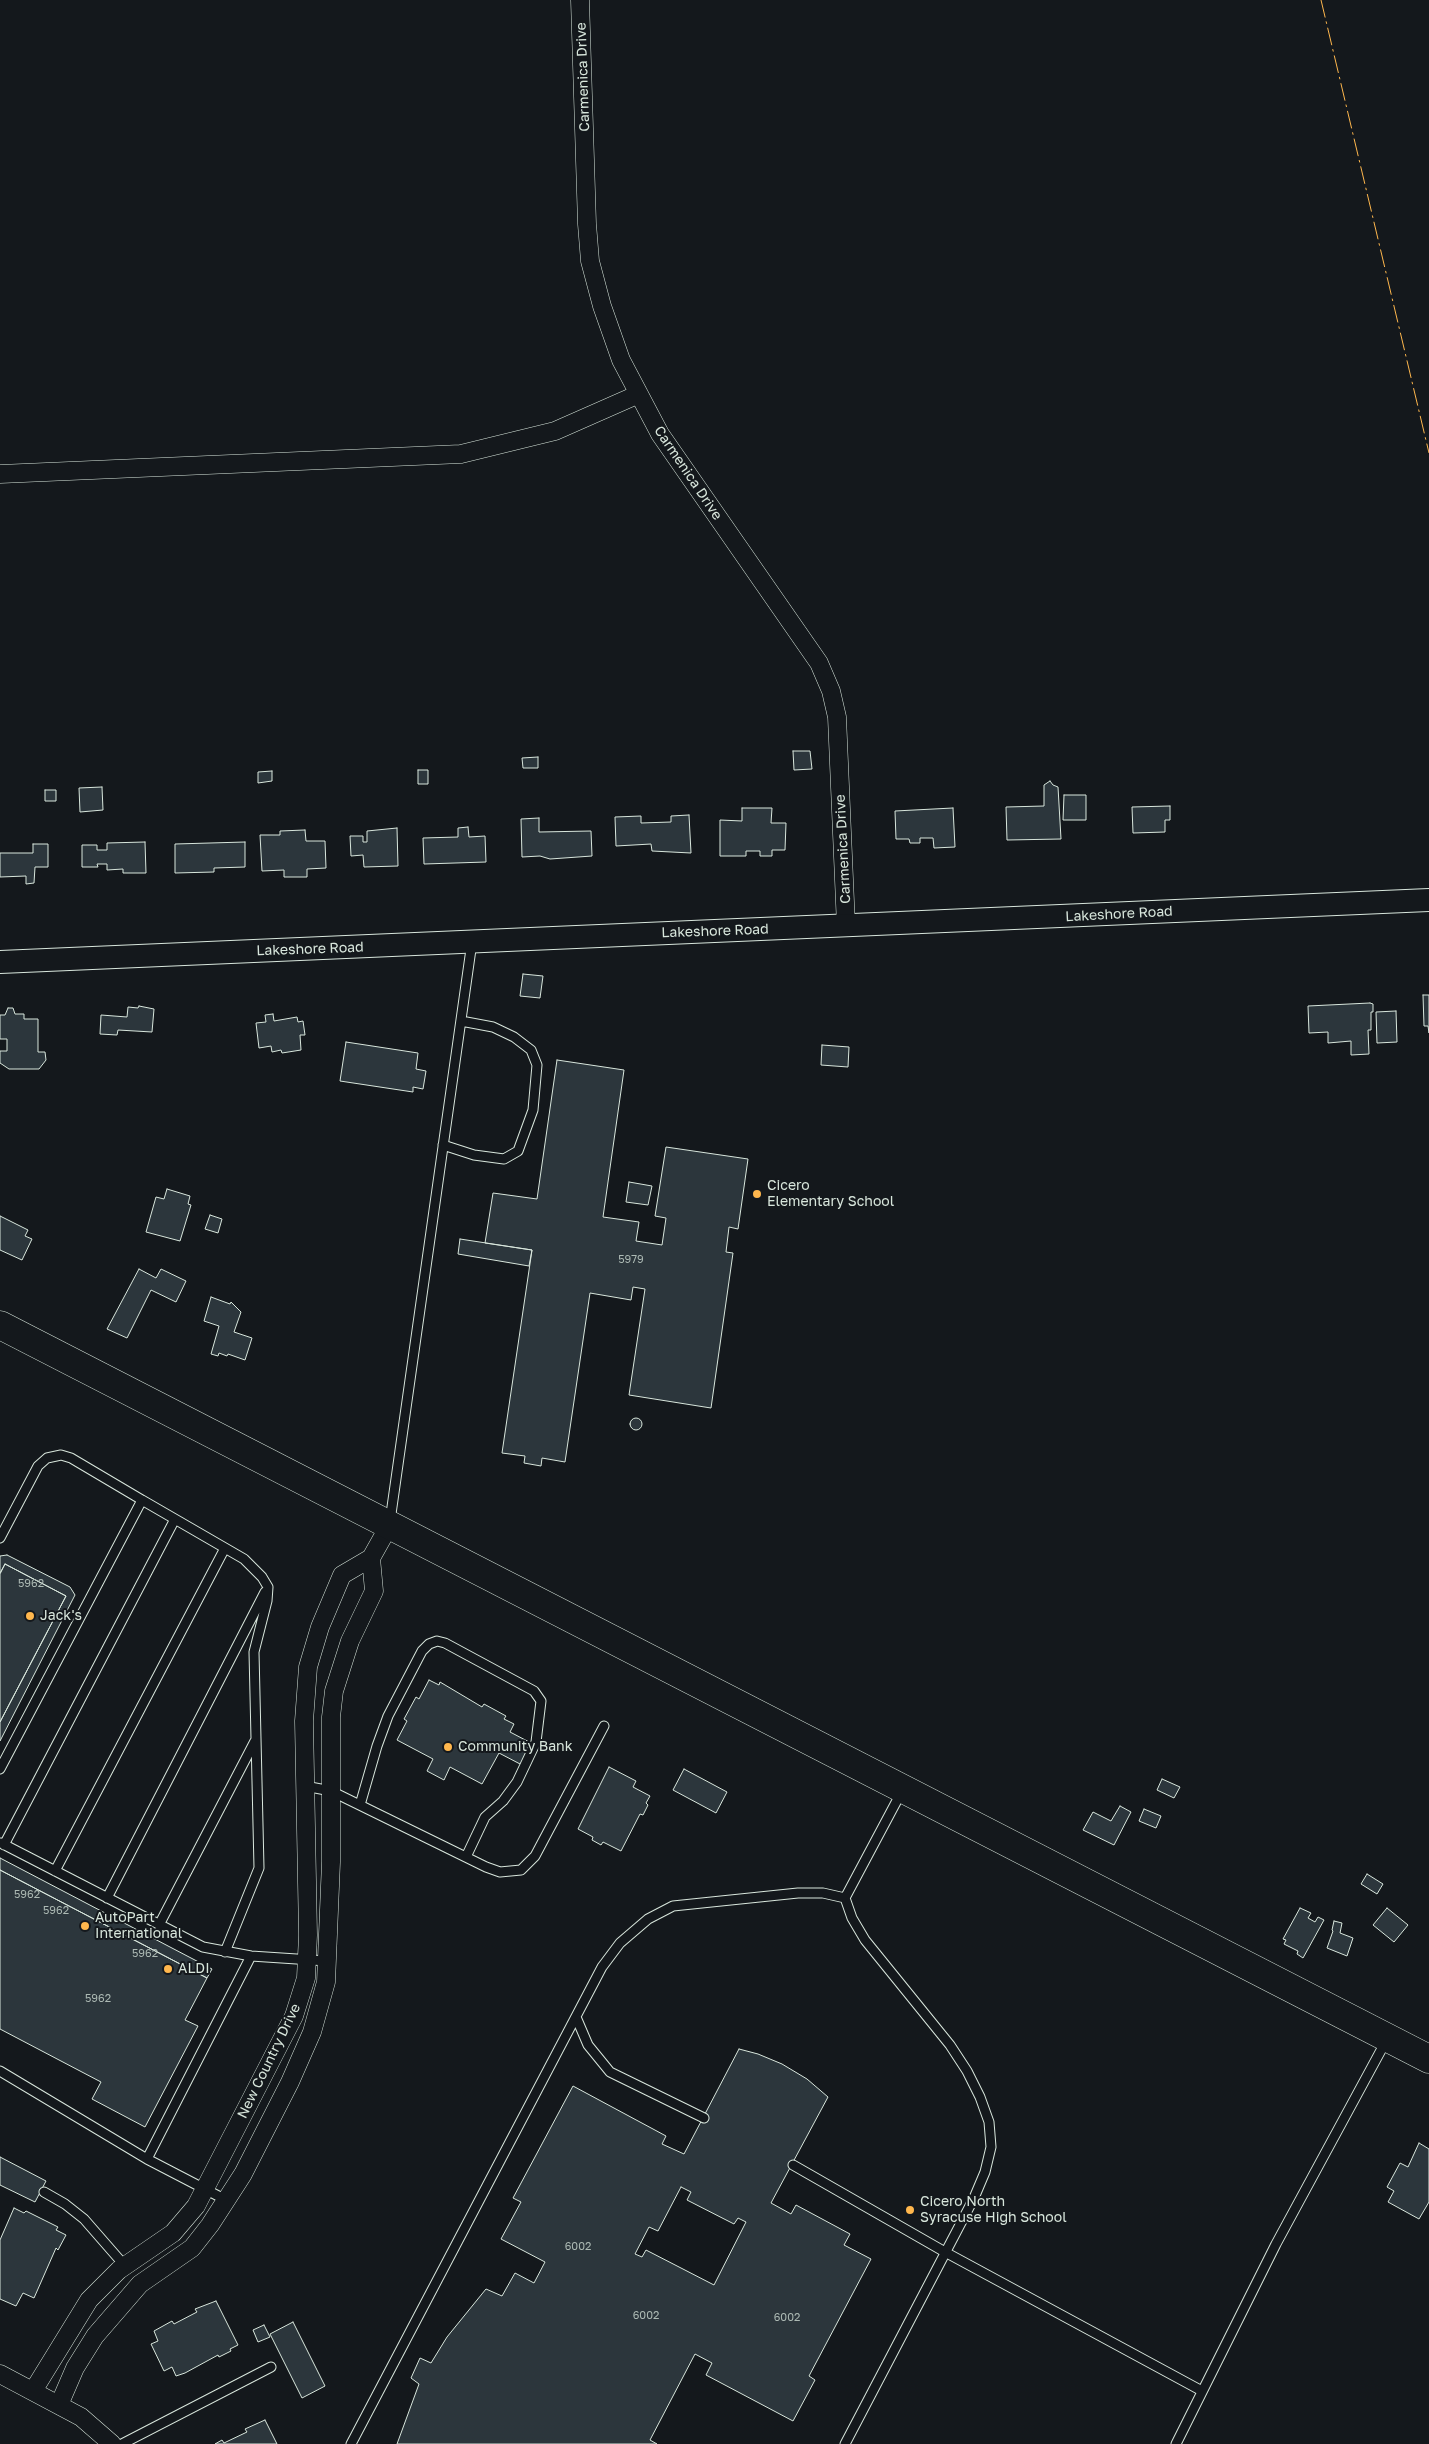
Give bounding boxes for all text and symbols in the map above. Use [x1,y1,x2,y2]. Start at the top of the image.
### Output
street label: Carmenica Drive [573,22,593,132]
street label: Carmenica Drive [650,423,726,523]
street label: Carmenica Drive [832,794,854,904]
street label: Lakeshore Road [1065,903,1173,925]
street label: Lakeshore Road [661,921,769,941]
street label: Lakeshore Road [256,939,364,959]
place label: Cicero Elementary School [767,1178,894,1210]
marker: Cicero Elementary School [751,1188,763,1200]
house number: 5979 [618,1253,644,1267]
house number: 5962 [18,1577,44,1591]
place label: Jack's [40,1608,82,1624]
marker: Jack's [24,1610,36,1622]
place label: Community Bank [458,1739,573,1755]
marker: Community Bank [442,1741,454,1753]
house number: 5962 [14,1888,40,1902]
house number: 5962 [43,1904,69,1918]
place label: AutoPart International [95,1910,182,1942]
marker: AutoPart International [79,1920,91,1932]
house number: 5962 [132,1947,158,1961]
place label: ALDI [178,1961,210,1977]
marker: ALDI [162,1963,174,1975]
house number: 5962 [85,1992,111,2006]
street label: New Country Drive [234,2001,304,2121]
place label: Cicero North Syracuse High School [920,2194,1067,2226]
marker: Cicero North Syracuse High School [904,2204,916,2216]
house number: 6002 [565,2240,591,2254]
house number: 6002 [633,2309,659,2323]
house number: 6002 [774,2311,800,2325]

